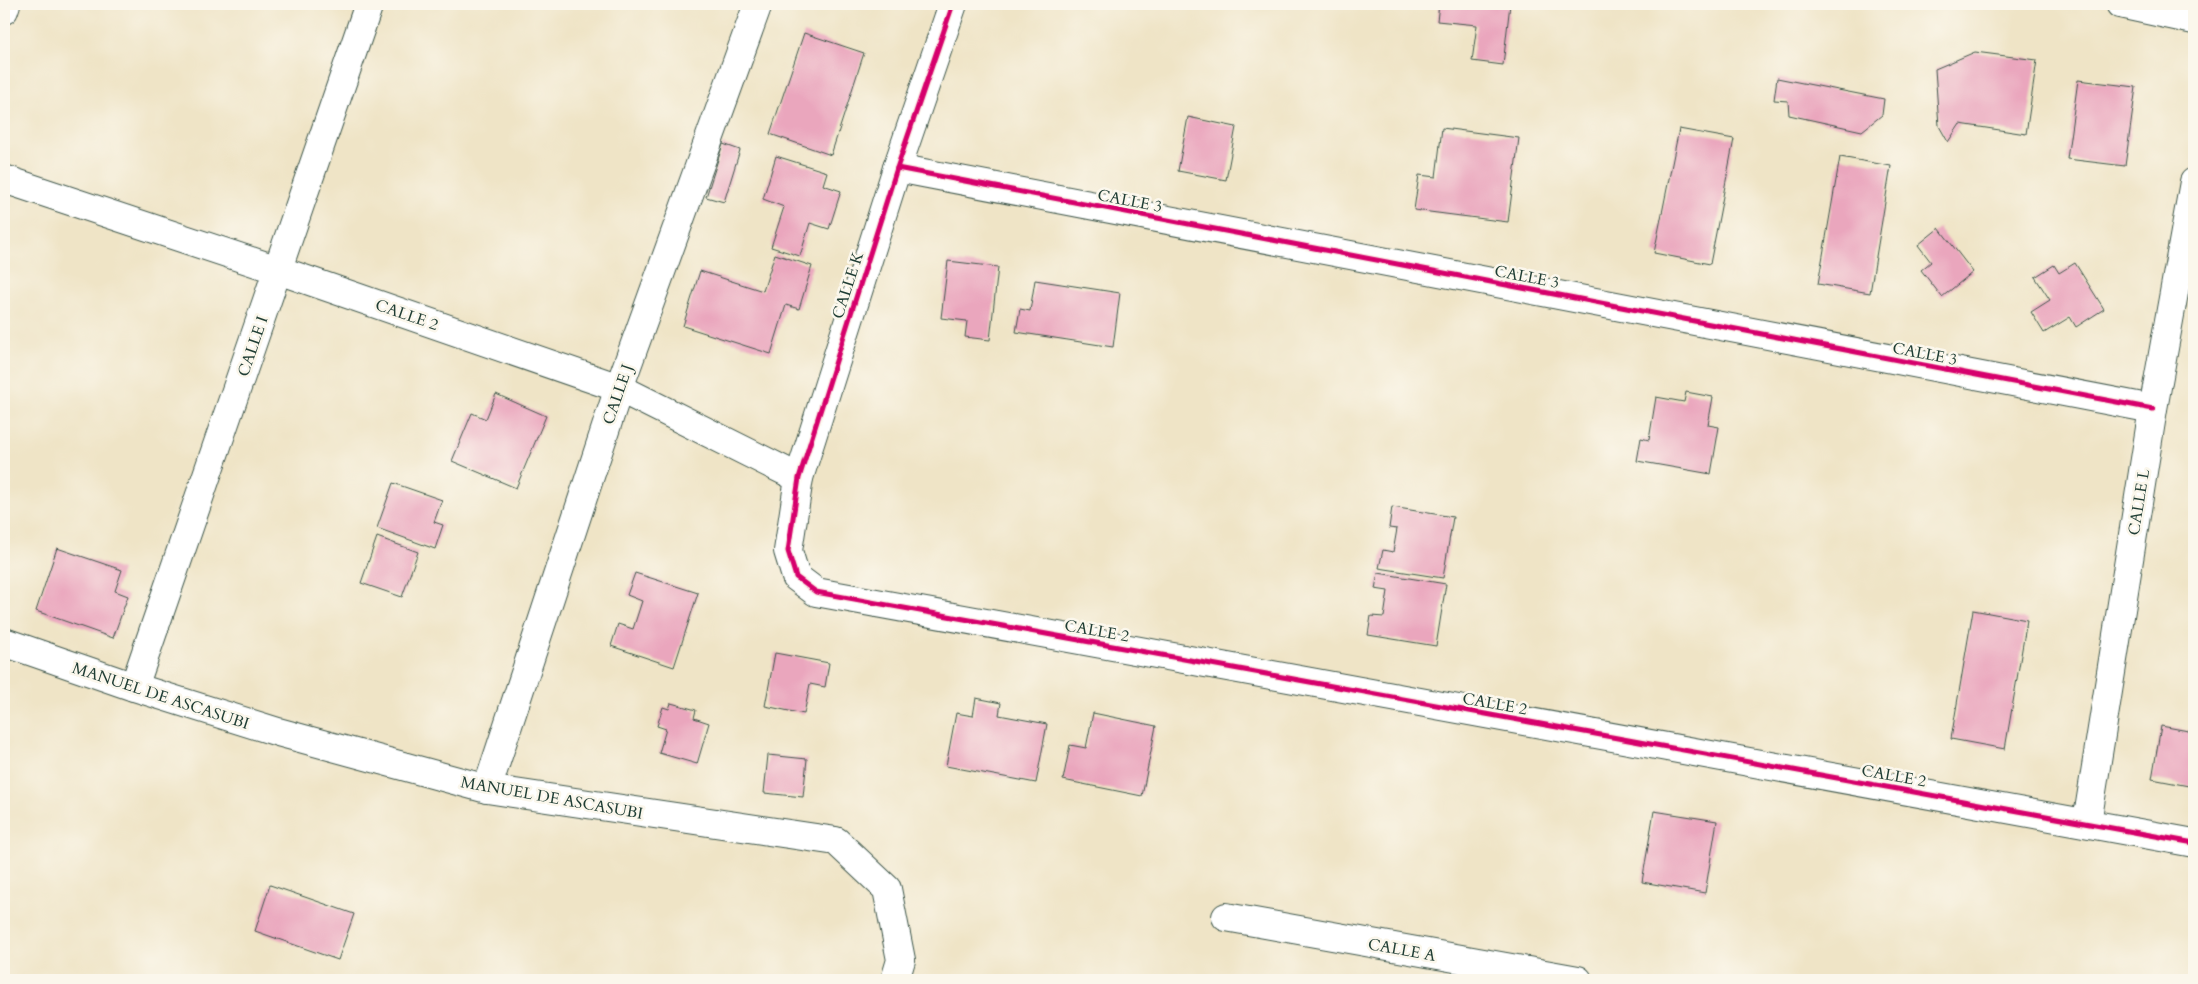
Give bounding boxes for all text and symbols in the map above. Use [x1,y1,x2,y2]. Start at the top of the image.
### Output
street label: CALLE 3 [1096,184,1164,218]
street label: CALLE K [827,249,869,322]
street label: CALLE 3 [1493,260,1561,294]
street label: CALLE 2 [372,294,441,336]
street label: CALLE I [232,313,274,380]
street label: CALLE 3 [1891,337,1959,371]
street label: CALLE J [597,361,639,427]
street label: CALLE L [2123,467,2155,537]
street label: CALLE 2 [1063,614,1131,647]
street label: MANUEL DE ASCASUBI [69,657,252,735]
street label: CALLE 2 [1461,687,1529,720]
street label: CALLE 2 [1860,759,1928,792]
street label: MANUEL DE ASCASUBI [459,771,645,825]
street label: CALLE A [1366,933,1438,967]

